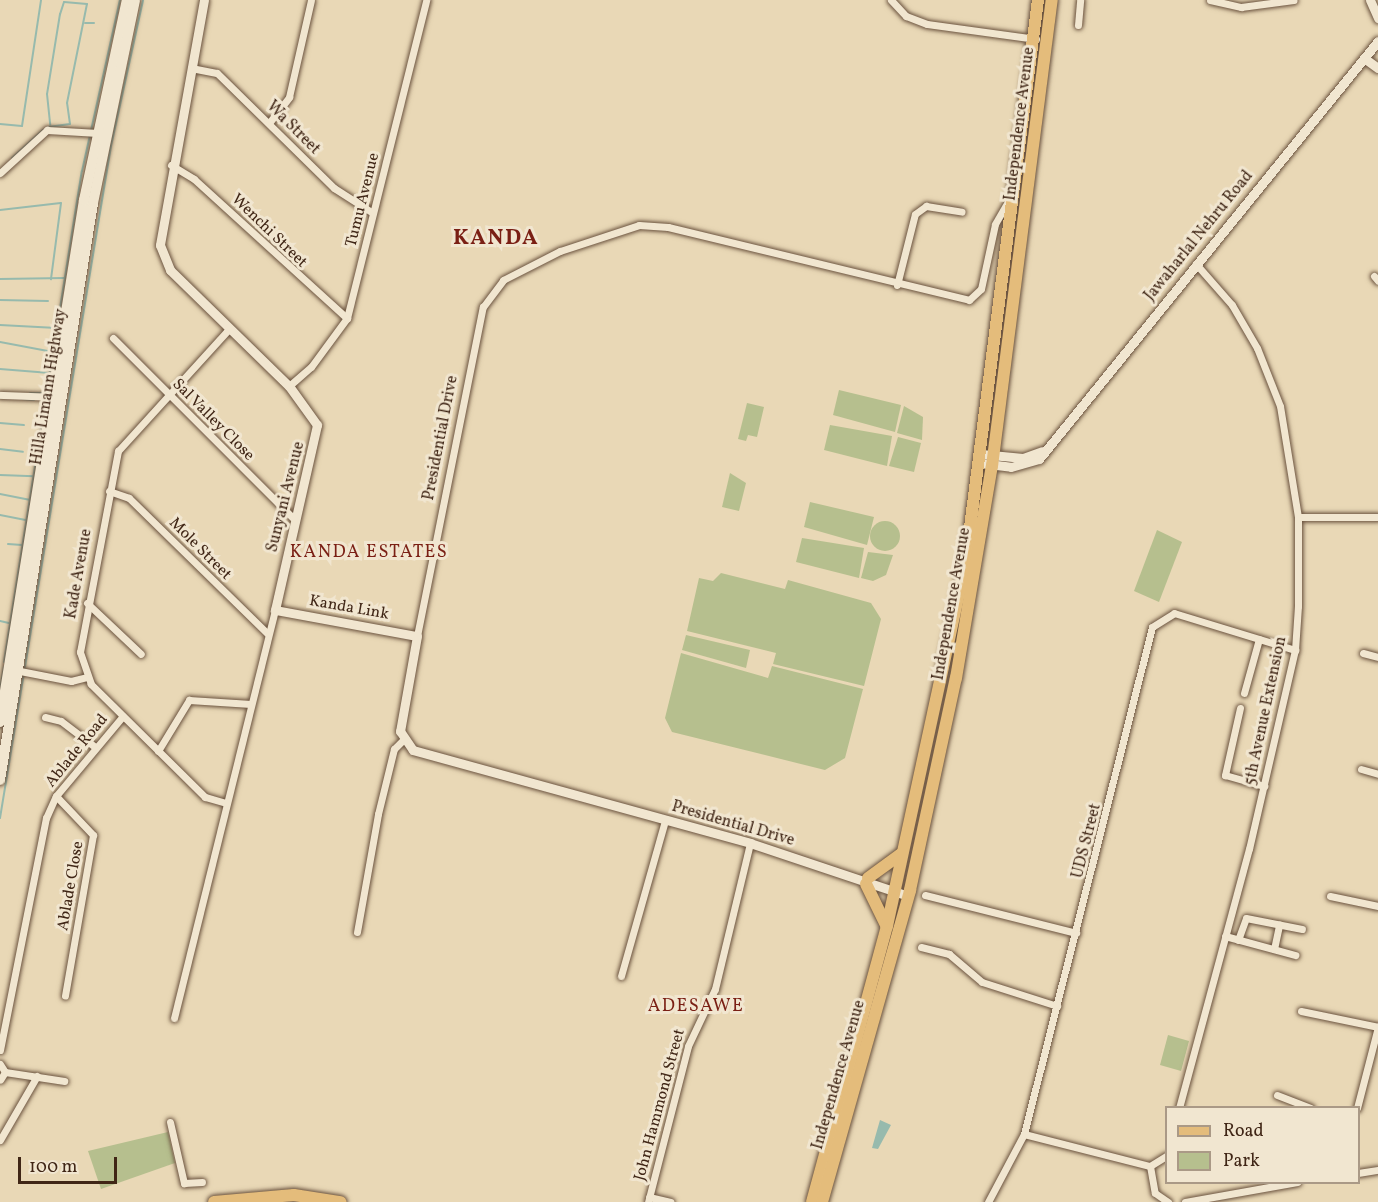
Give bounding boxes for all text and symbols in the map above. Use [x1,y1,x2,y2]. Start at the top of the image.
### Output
street label: Independence Avenue [1001,46,1039,202]
street label: Wa Street [262,97,324,159]
street label: Tumu Avenue [342,151,384,249]
street label: Jawaharlal Nehru Road [1141,167,1257,305]
street label: Wenchi Street [227,190,311,272]
district label: KANDA [453,226,539,252]
street label: Hilla Limann Highway [27,307,71,467]
street label: Presidential Drive [419,374,463,502]
street label: Sal Valley Close [168,375,258,465]
street label: Sunyani Avenue [263,440,309,554]
street label: Mole Street [165,514,235,584]
street label: Independence Avenue [929,526,975,682]
street label: Kade Avenue [62,528,96,620]
district label: KANDA ESTATES [290,542,448,564]
street label: Kanda Link [308,592,390,624]
street label: 5th Avenue Extension [1241,635,1291,787]
street label: Ablade Road [42,711,112,791]
street label: Presidential Drive [669,797,797,851]
street label: UDS Street [1068,802,1106,880]
street label: Ablade Close [54,840,88,932]
district label: ADESAWE [648,996,744,1018]
street label: Independence Avenue [808,998,870,1152]
street label: John Hammond Street [630,1027,690,1183]
legend [1165,1106,1360,1184]
text: Road [1223,1119,1264,1144]
scale bar [21,1145,120,1183]
text: Park [1223,1149,1260,1174]
text: 100 m [29,1155,78,1180]

